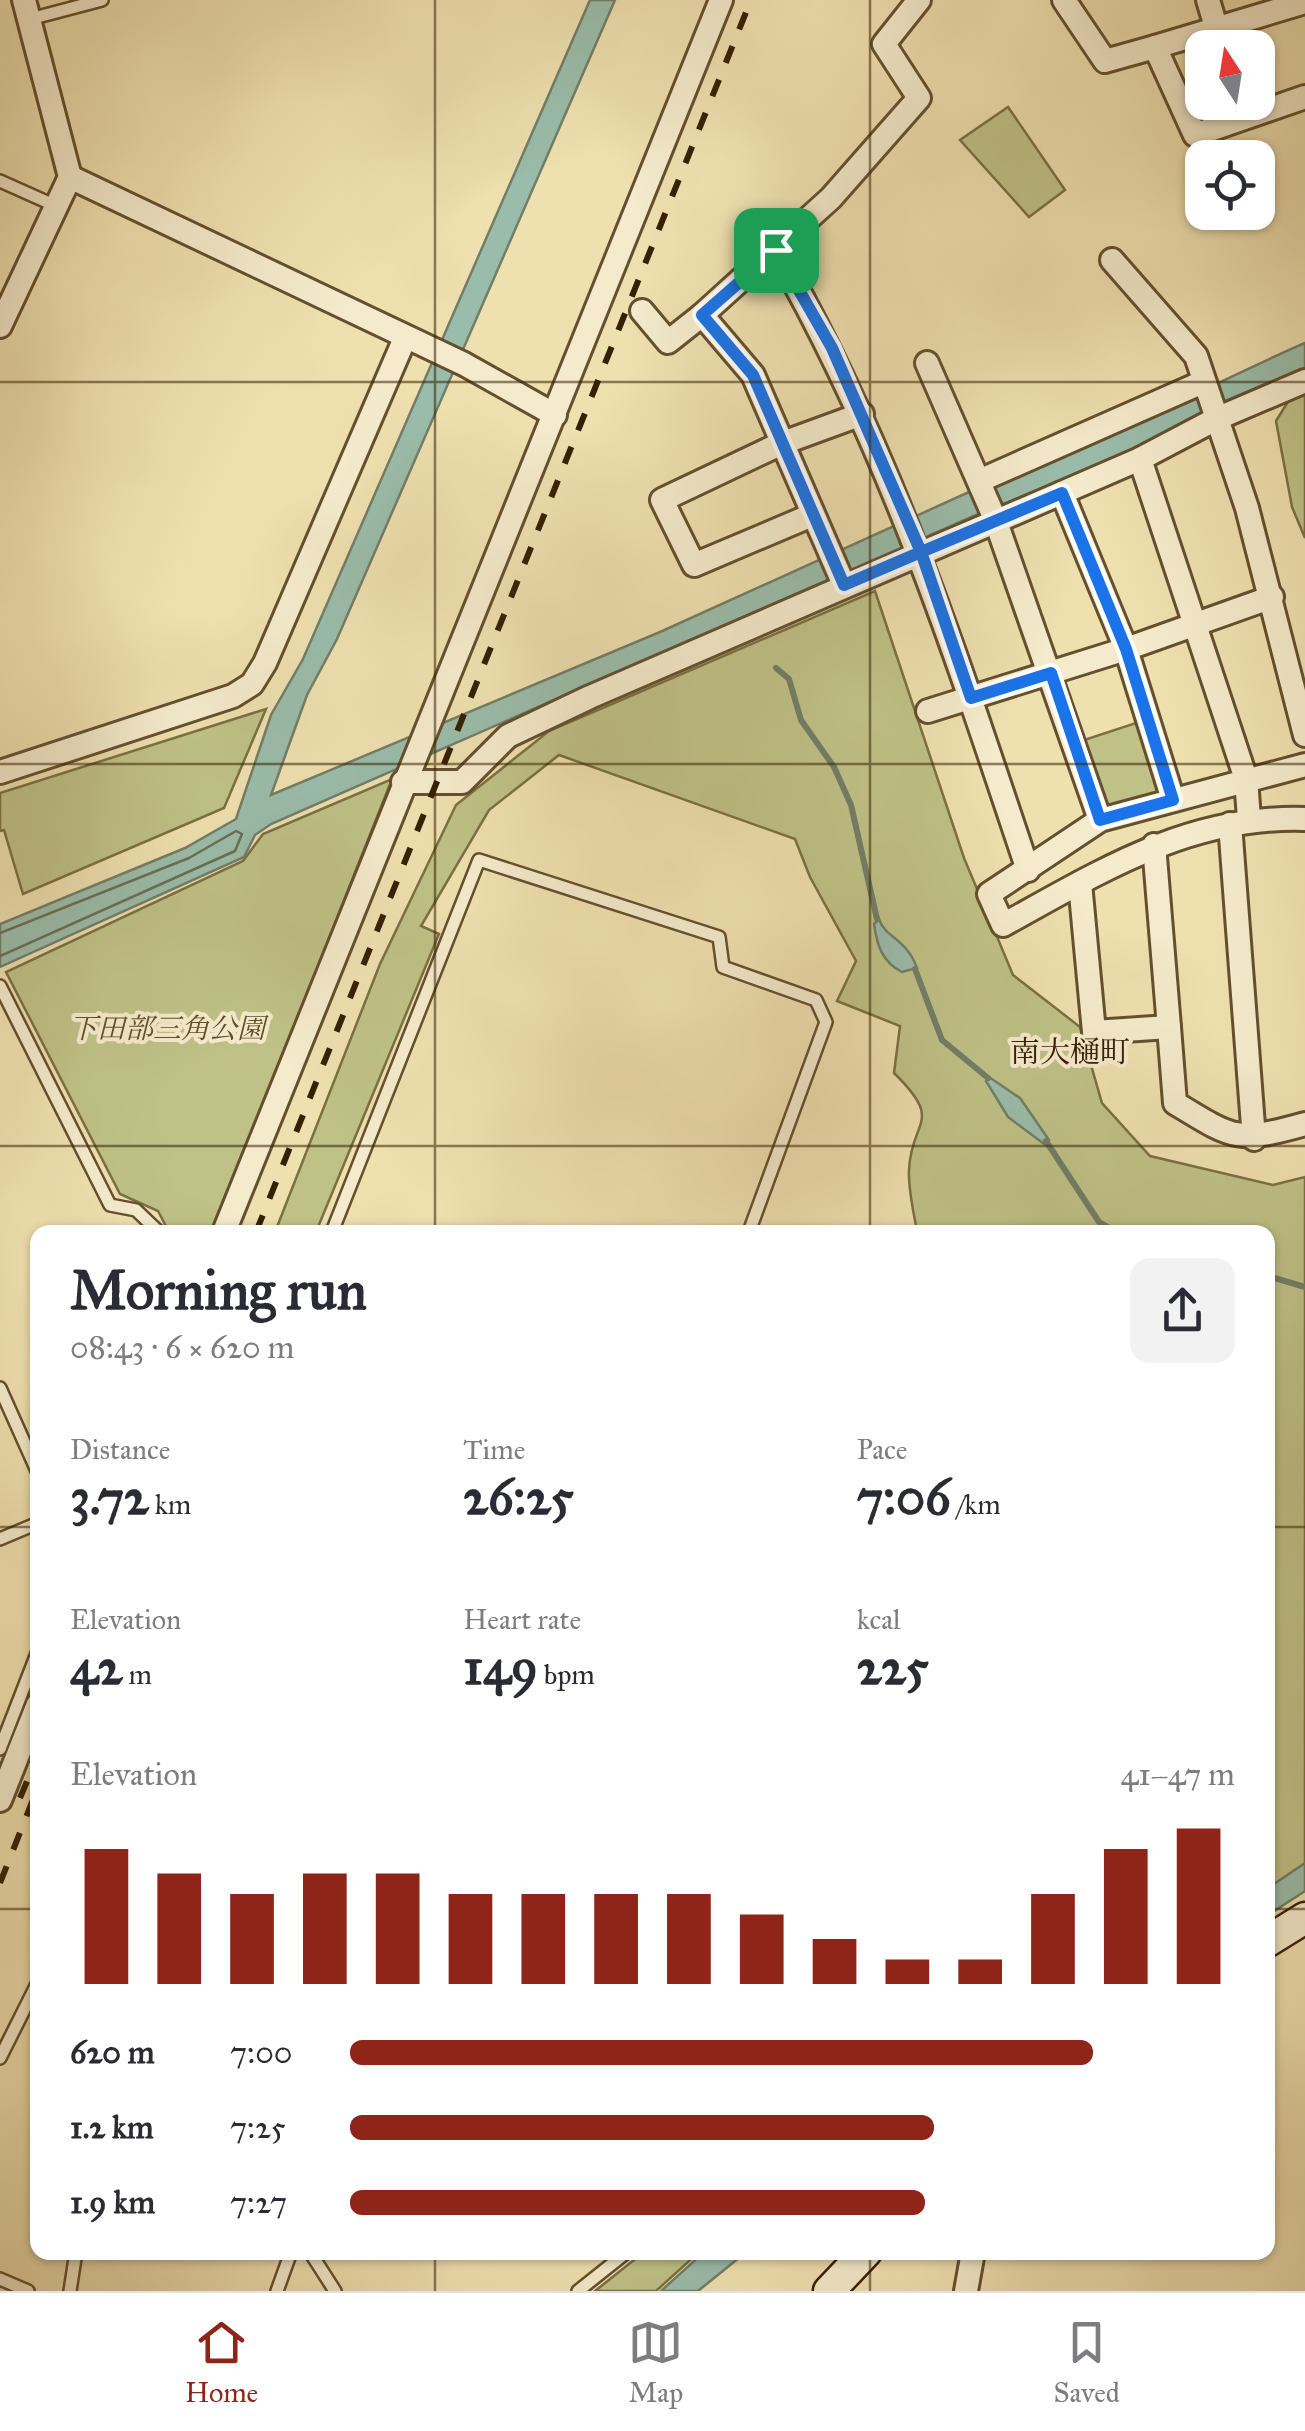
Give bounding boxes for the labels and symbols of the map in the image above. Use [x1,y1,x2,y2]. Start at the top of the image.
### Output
north arrow [1185,30,1275,120]
pin [734,208,819,293]
park label: 下田部三角公園 [69,1011,269,1046]
district label: 南大樋町 [1010,1034,1130,1070]

